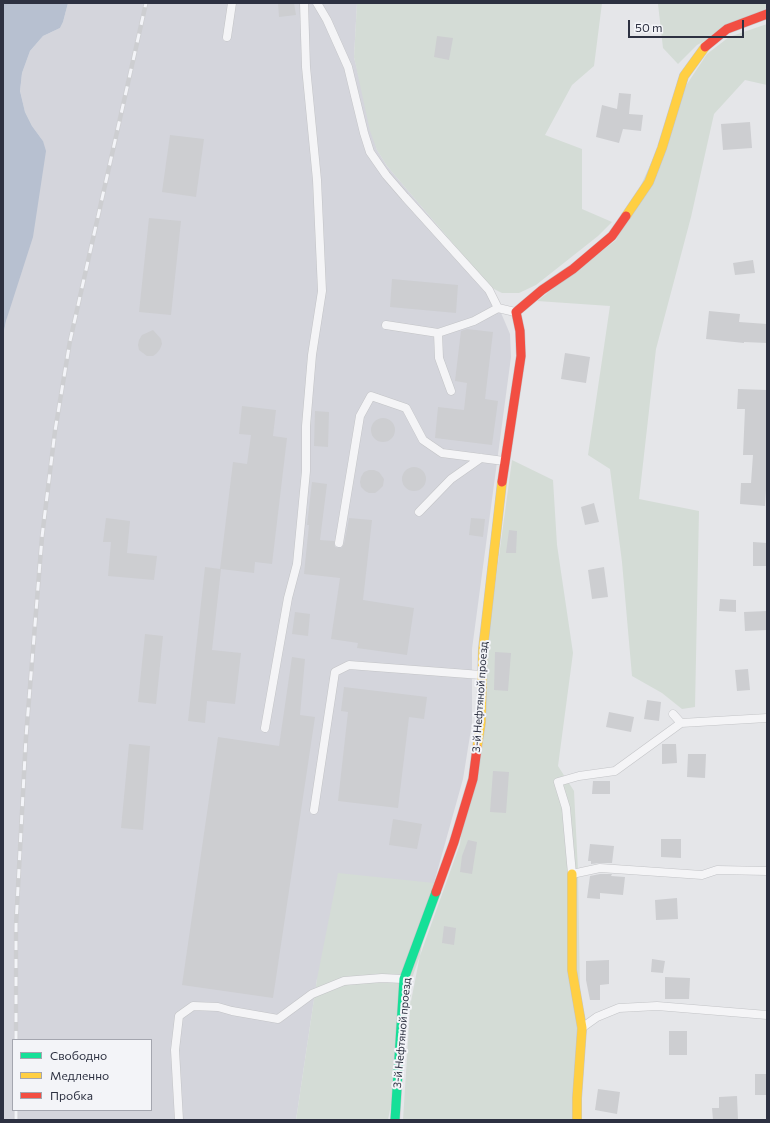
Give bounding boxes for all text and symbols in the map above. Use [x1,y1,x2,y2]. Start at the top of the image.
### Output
scale bar [630,12,746,38]
text: 50 m [635,20,663,34]
street label: 3-й Нефтяной проезд [470,641,490,753]
street label: 3-й Нефтяной проезд [391,977,413,1089]
legend [12,1039,152,1111]
text: Свободно [50,1048,107,1062]
text: Медленно [50,1068,109,1082]
text: Пробка [50,1088,93,1102]

